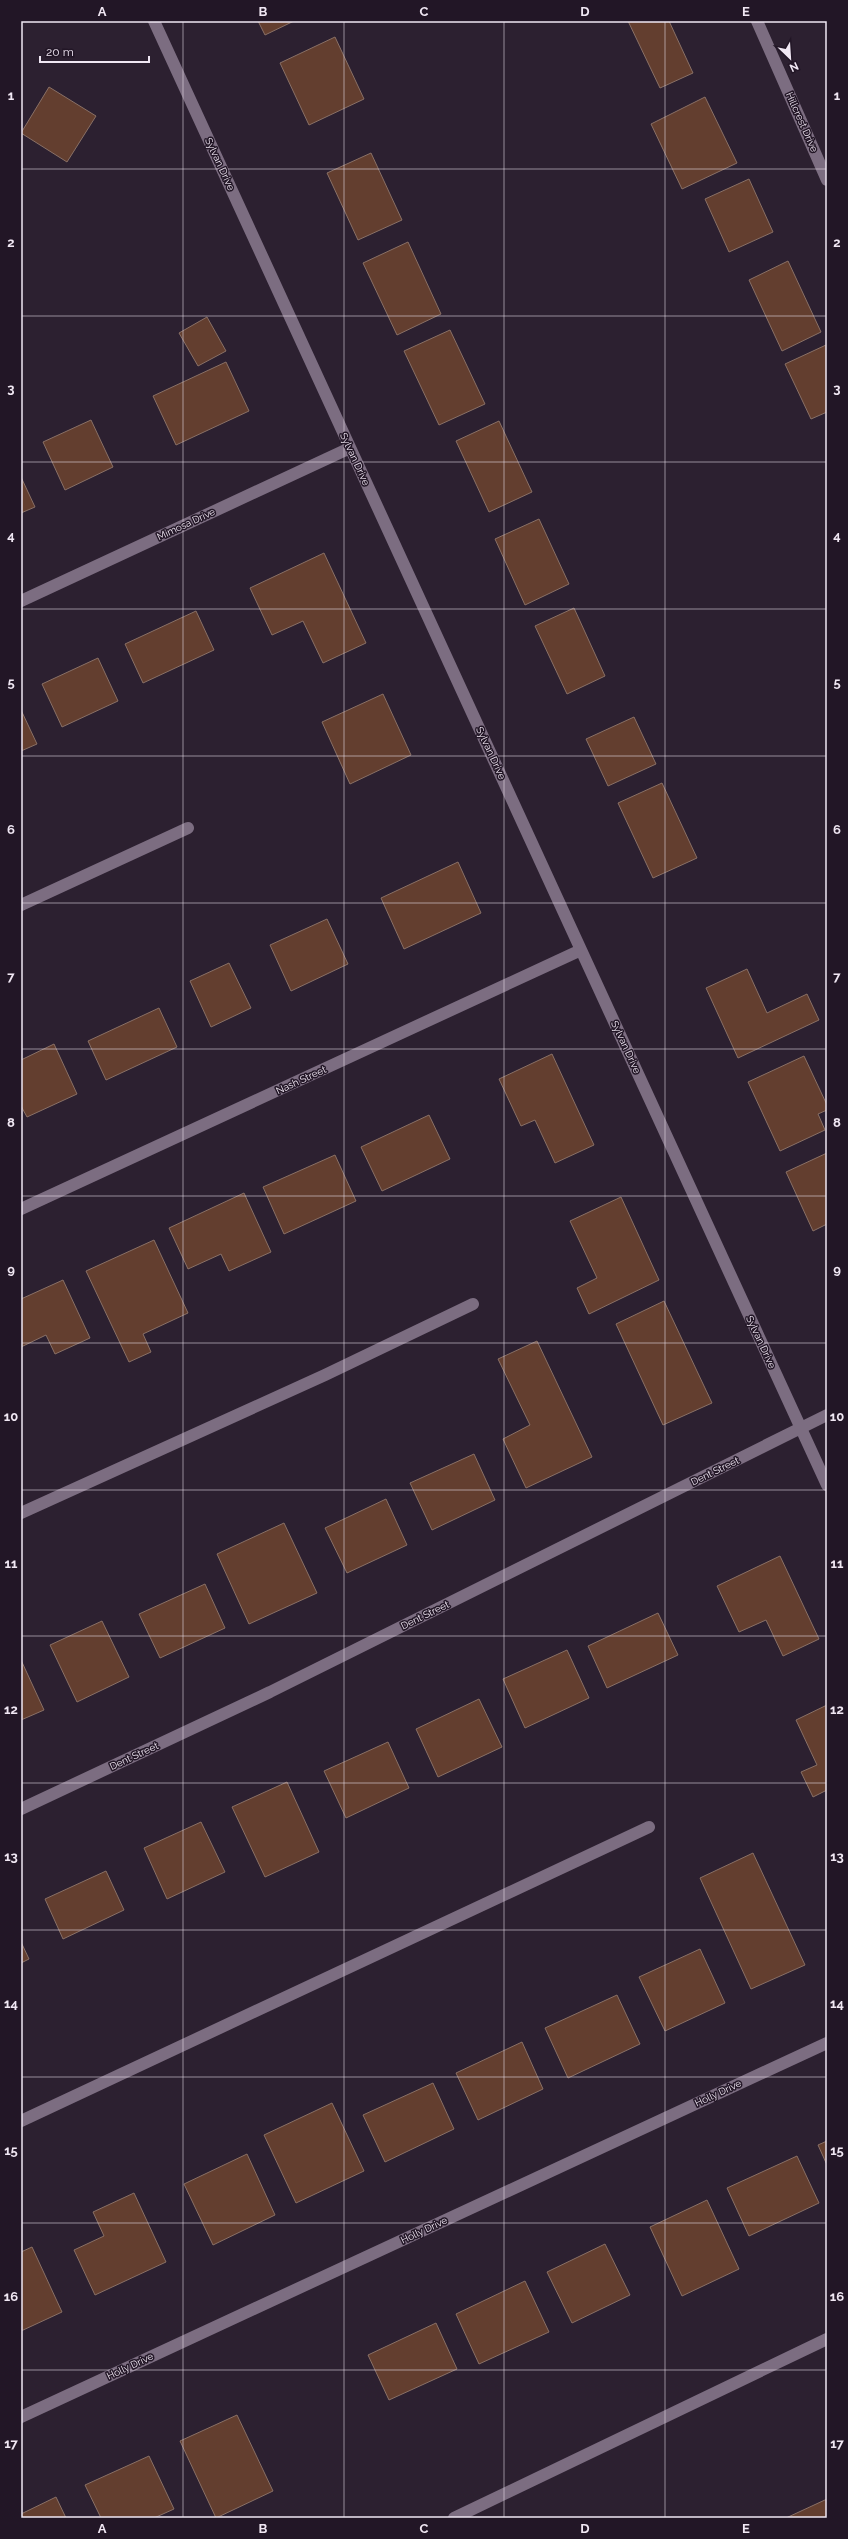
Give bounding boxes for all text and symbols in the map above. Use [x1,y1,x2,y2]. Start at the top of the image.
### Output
text: A [98,4,107,19]
text: B [259,4,268,19]
text: C [420,4,429,19]
text: D [580,4,590,19]
text: E [742,4,750,19]
scale bar [40,38,149,64]
north arrow [770,38,810,78]
text: 20 m [46,45,74,59]
text: N [787,59,801,74]
text: 1 [8,88,15,103]
text: 1 [834,88,841,103]
street label: Hillcrest Drive [784,90,820,154]
street label: Sylvan Drive [203,136,237,192]
text: 2 [7,235,15,250]
text: 2 [833,235,841,250]
text: 3 [7,381,15,396]
text: 3 [833,381,841,396]
street label: Sylvan Drive [338,431,372,487]
street label: Mimosa Drive [155,506,217,542]
text: 4 [7,528,15,543]
text: 4 [833,528,841,543]
text: 5 [7,675,15,690]
text: 5 [833,675,841,690]
street label: Sylvan Drive [474,725,508,781]
text: 6 [7,822,15,837]
text: 6 [833,822,841,837]
text: 7 [7,969,15,984]
text: 7 [833,969,841,984]
street label: Sylvan Drive [609,1019,643,1075]
street label: Nash Street [274,1063,328,1096]
text: 8 [7,1115,15,1130]
text: 8 [833,1115,841,1130]
text: 9 [7,1262,15,1277]
text: 9 [833,1262,841,1277]
street label: Sylvan Drive [744,1314,778,1370]
text: 10 [4,1409,18,1424]
text: 10 [830,1409,844,1424]
street label: Dent Street [689,1454,742,1487]
text: 11 [5,1556,18,1571]
text: 11 [831,1556,844,1571]
street label: Dent Street [399,1598,452,1631]
text: 12 [4,1702,18,1717]
text: 12 [830,1702,844,1717]
street label: Dent Street [108,1740,161,1772]
text: 13 [4,1849,18,1864]
text: 13 [830,1849,844,1864]
text: 14 [4,1996,18,2011]
text: 14 [830,1996,844,2011]
street label: Holly Drive [693,2077,743,2109]
text: 15 [4,2143,18,2158]
text: 15 [830,2143,844,2158]
street label: Holly Drive [399,2214,449,2246]
text: 16 [4,2289,18,2304]
text: 16 [830,2289,844,2304]
street label: Holly Drive [105,2350,155,2382]
text: 17 [4,2436,19,2451]
text: 17 [830,2436,845,2451]
text: A [98,2521,107,2536]
text: B [259,2521,268,2536]
text: C [420,2521,429,2536]
text: D [580,2521,590,2536]
text: E [742,2521,750,2536]

